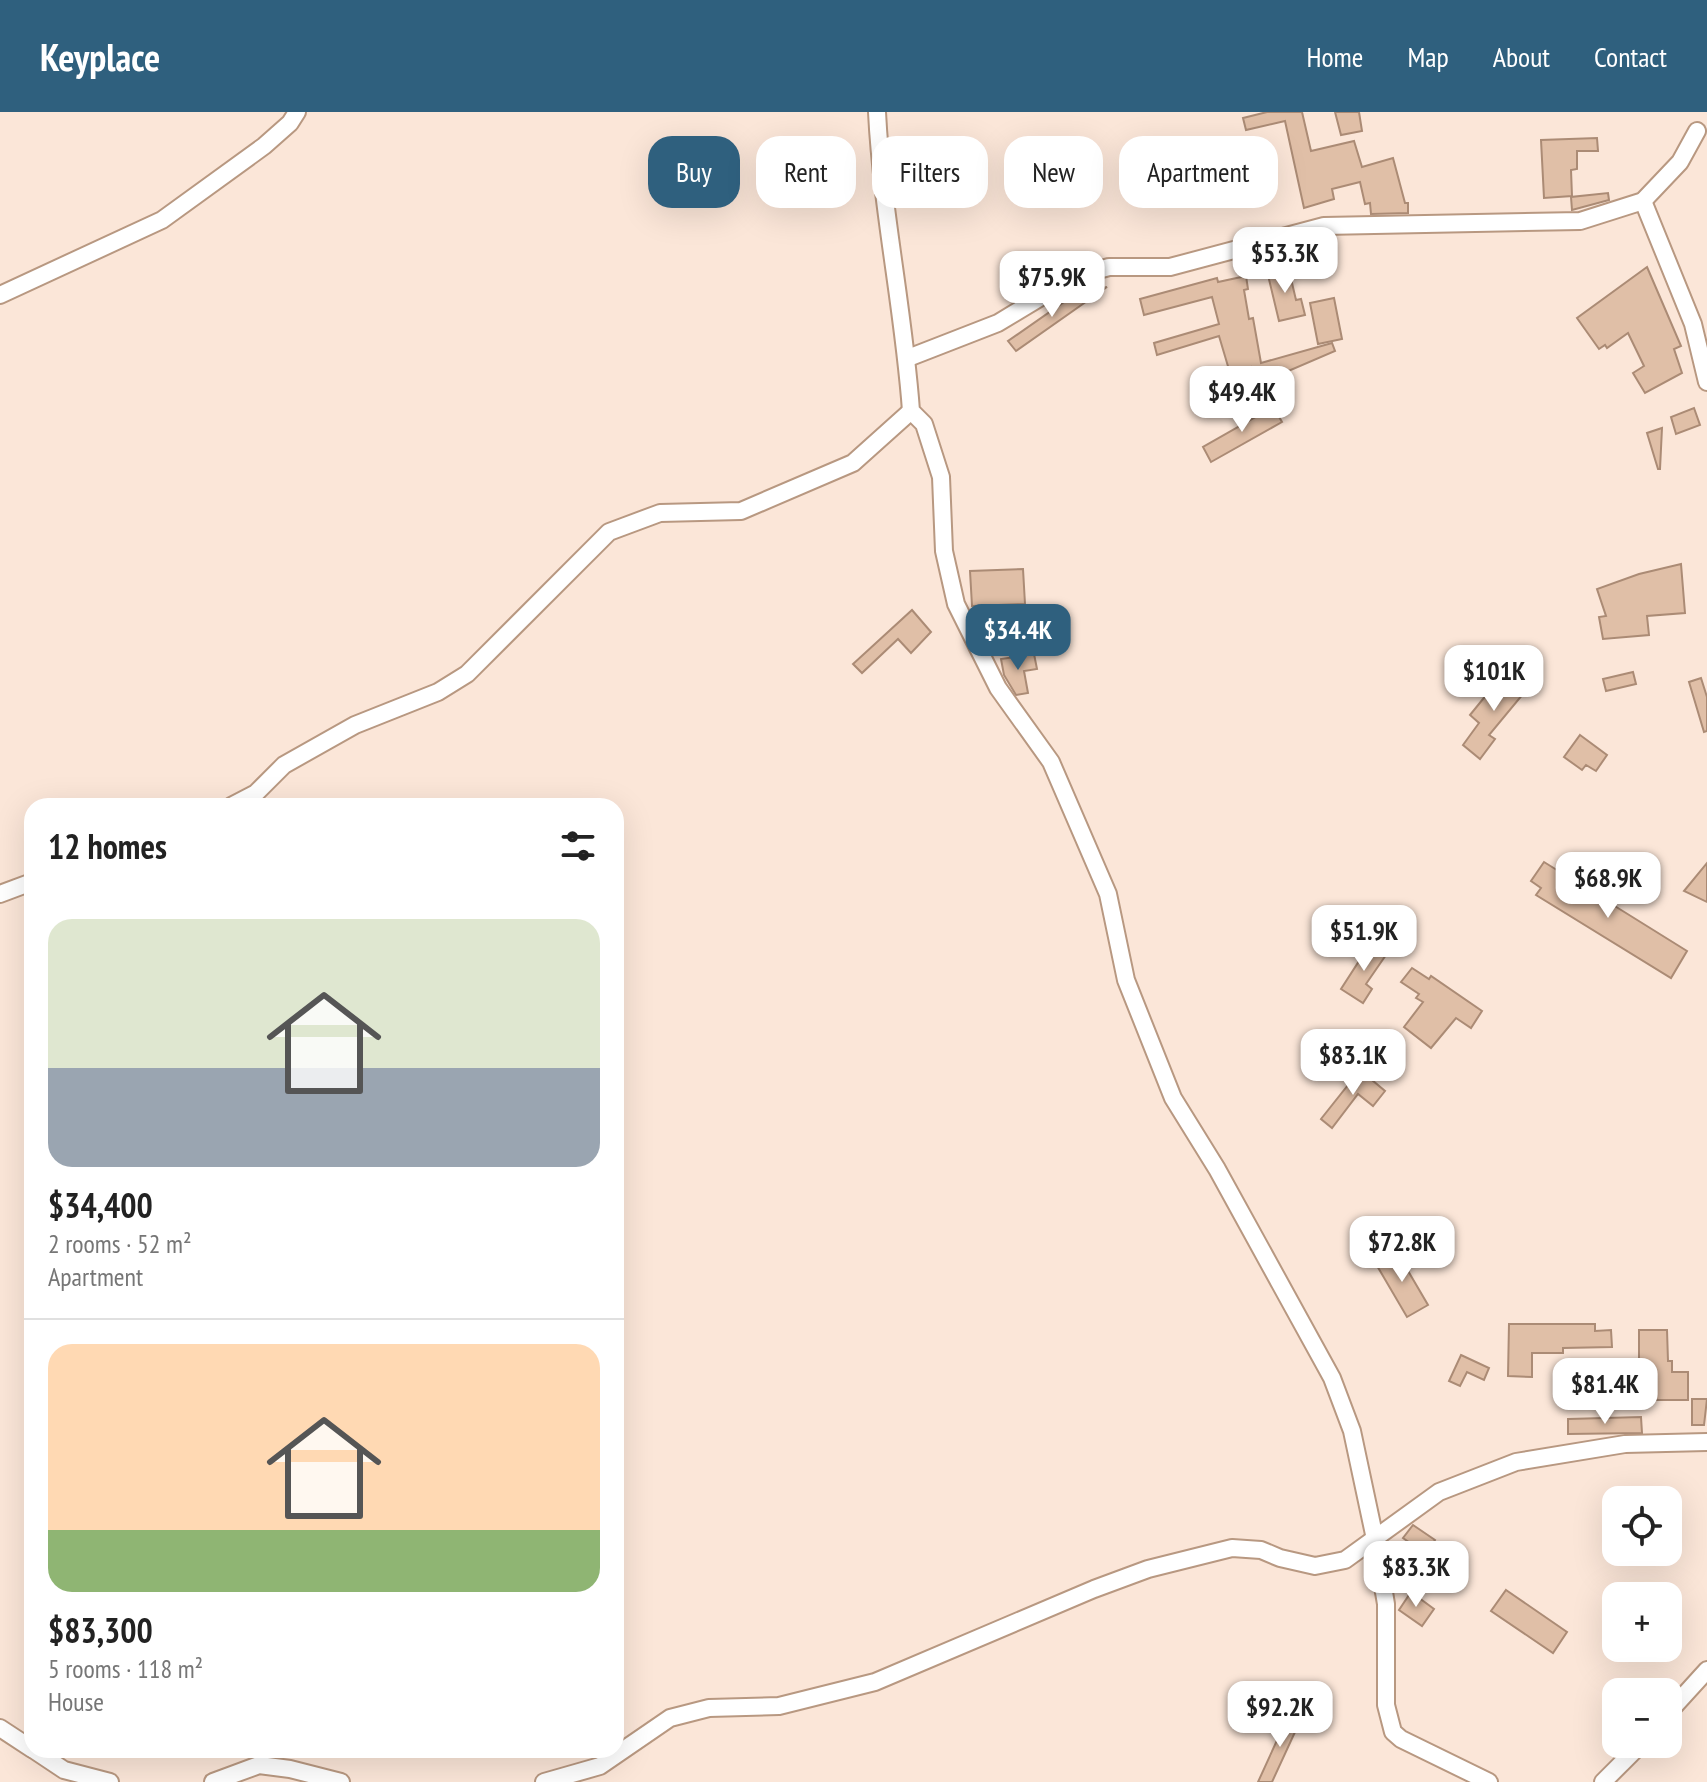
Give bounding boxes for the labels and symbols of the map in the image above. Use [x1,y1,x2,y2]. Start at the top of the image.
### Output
pin: $53.3K [1220,227,1350,295]
pin: $75.9K [987,251,1117,319]
pin: $49.4K [1177,366,1307,434]
pin: $34.4K [953,604,1083,672]
pin: $101K [1438,645,1550,713]
pin: $68.9K [1543,852,1673,920]
pin: $51.9K [1299,905,1429,973]
pin: $83.1K [1288,1029,1418,1097]
pin: $72.8K [1337,1216,1467,1284]
pin: $81.4K [1540,1358,1670,1426]
pin: $83.3K [1351,1541,1481,1609]
pin: $92.2K [1215,1681,1345,1749]

